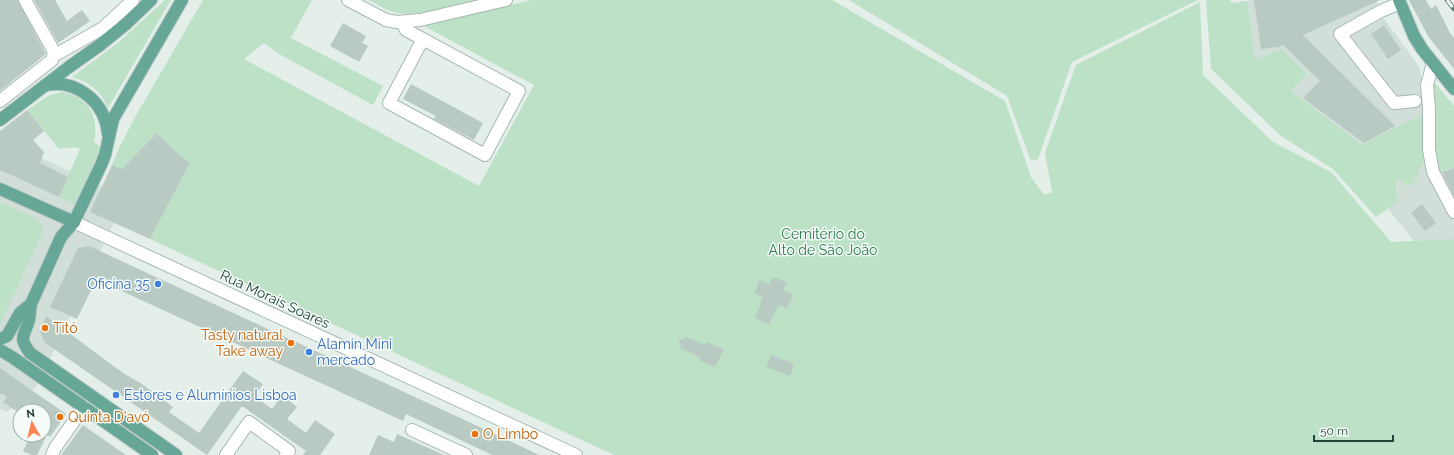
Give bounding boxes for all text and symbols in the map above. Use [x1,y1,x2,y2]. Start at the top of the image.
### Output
park label: Cemitério do Alto de São João [769,226,877,258]
street label: Rua Morais Soares [218,267,333,332]
place label: Oficina 35 [87,276,150,292]
marker: Oficina 35 [153,279,163,289]
place label: Titó [53,320,78,336]
marker: Titó [40,323,50,333]
place label: Tasty natural Take away [201,327,283,359]
place label: Alamin Mini mercado [317,336,392,368]
marker: Tasty natural Take away [286,338,296,348]
marker: Alamin Mini mercado [304,347,314,357]
place label: Estores e Alumínios Lisboa [124,387,297,403]
marker: Estores e Alumínios Lisboa [111,390,121,400]
north arrow [12,403,52,443]
text: N [26,407,36,421]
place label: Quinta D'avó [68,409,150,425]
marker: Quinta D'avó [55,412,65,422]
scale bar [1314,417,1393,443]
text: 50 m [1320,424,1348,438]
place label: O Limbo [483,426,538,442]
marker: O Limbo [470,429,480,439]

